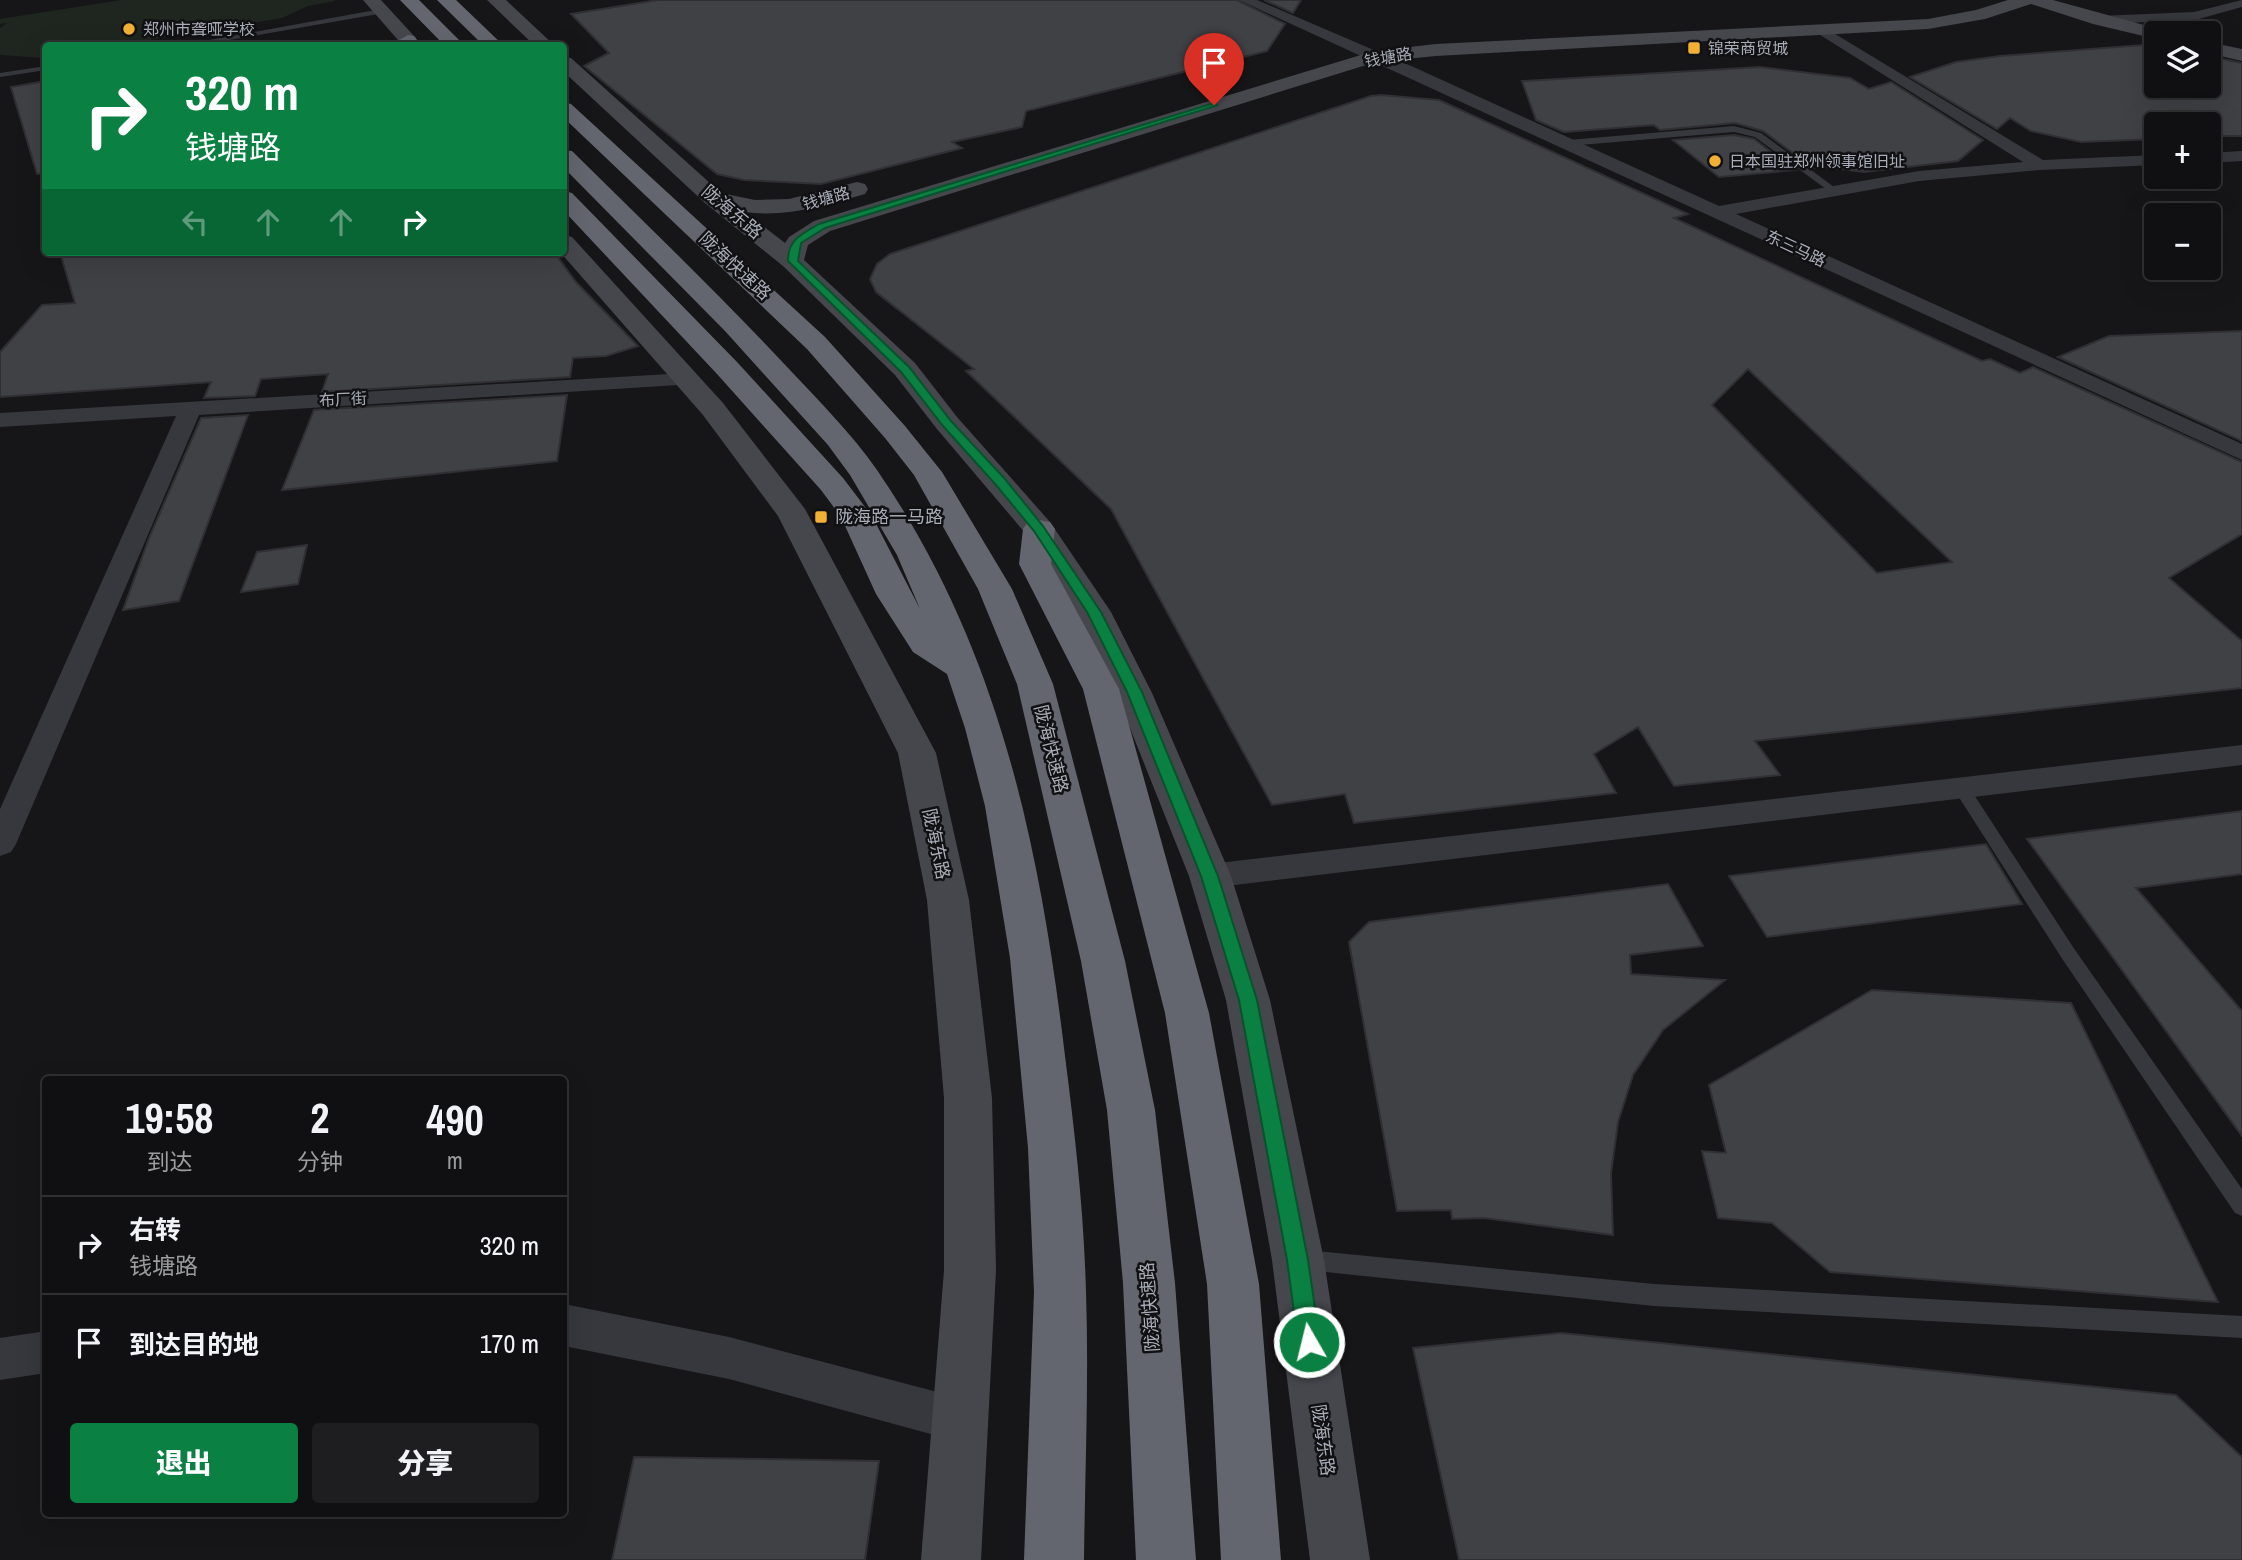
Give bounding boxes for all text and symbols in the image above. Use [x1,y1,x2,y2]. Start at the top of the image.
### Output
place label: 郑州市聋哑学校 [143,18,255,40]
marker: 郑州市聋哑学校 [121,21,137,37]
map controls [2144,21,2221,280]
button: layers [2144,21,2221,98]
pin [1184,33,1244,105]
place label: 锦荣商贸城 [1708,37,1788,59]
marker: 锦荣商贸城 [1686,40,1702,56]
street label: 钱塘路 [1362,42,1414,72]
icon: arrive [1195,44,1233,82]
text: 320 m [185,59,299,125]
icon: right [70,70,161,161]
button: + [2144,112,2221,189]
text: 钱塘路 [185,126,281,169]
place label: 日本国驻郑州领事馆旧址 [1729,150,1905,172]
marker: 日本国驻郑州领事馆旧址 [1707,153,1723,169]
street label: 陇海东路 [697,179,768,244]
street label: 钱塘路 [800,181,852,215]
icon: left [176,203,214,241]
icon: ahead [249,203,287,241]
icon: ahead [322,203,360,241]
icon: right [395,203,433,241]
button: − [2144,203,2221,280]
street label: 东三马路 [1762,225,1830,271]
street label: 陇海快速路 [694,226,777,305]
street label: 布厂街 [318,387,368,411]
place label: 陇海路一马路 [835,504,943,529]
marker: 陇海路一马路 [813,509,829,525]
street label: 陇海快速路 [1028,702,1075,796]
street label: 陇海东路 [917,806,956,882]
text: 19:58 [125,1090,213,1146]
text: 2 [310,1090,329,1146]
text: 490 [426,1092,484,1148]
text: m [447,1145,463,1176]
text: 到达 [146,1146,192,1177]
text: 分钟 [297,1146,343,1177]
text: 右转 [129,1212,181,1247]
icon: right [70,1226,108,1264]
text: 320 m [480,1228,539,1263]
text: 钱塘路 [129,1250,198,1281]
street label: 陇海快速路 [1134,1261,1165,1353]
position arrow [1272,1305,1346,1379]
icon: arrive [70,1324,108,1362]
text: 170 m [480,1326,539,1361]
text: 到达目的地 [129,1327,259,1362]
street label: 陇海东路 [1306,1403,1341,1477]
button: 退出 [70,1423,298,1503]
button: 分享 [312,1423,539,1503]

